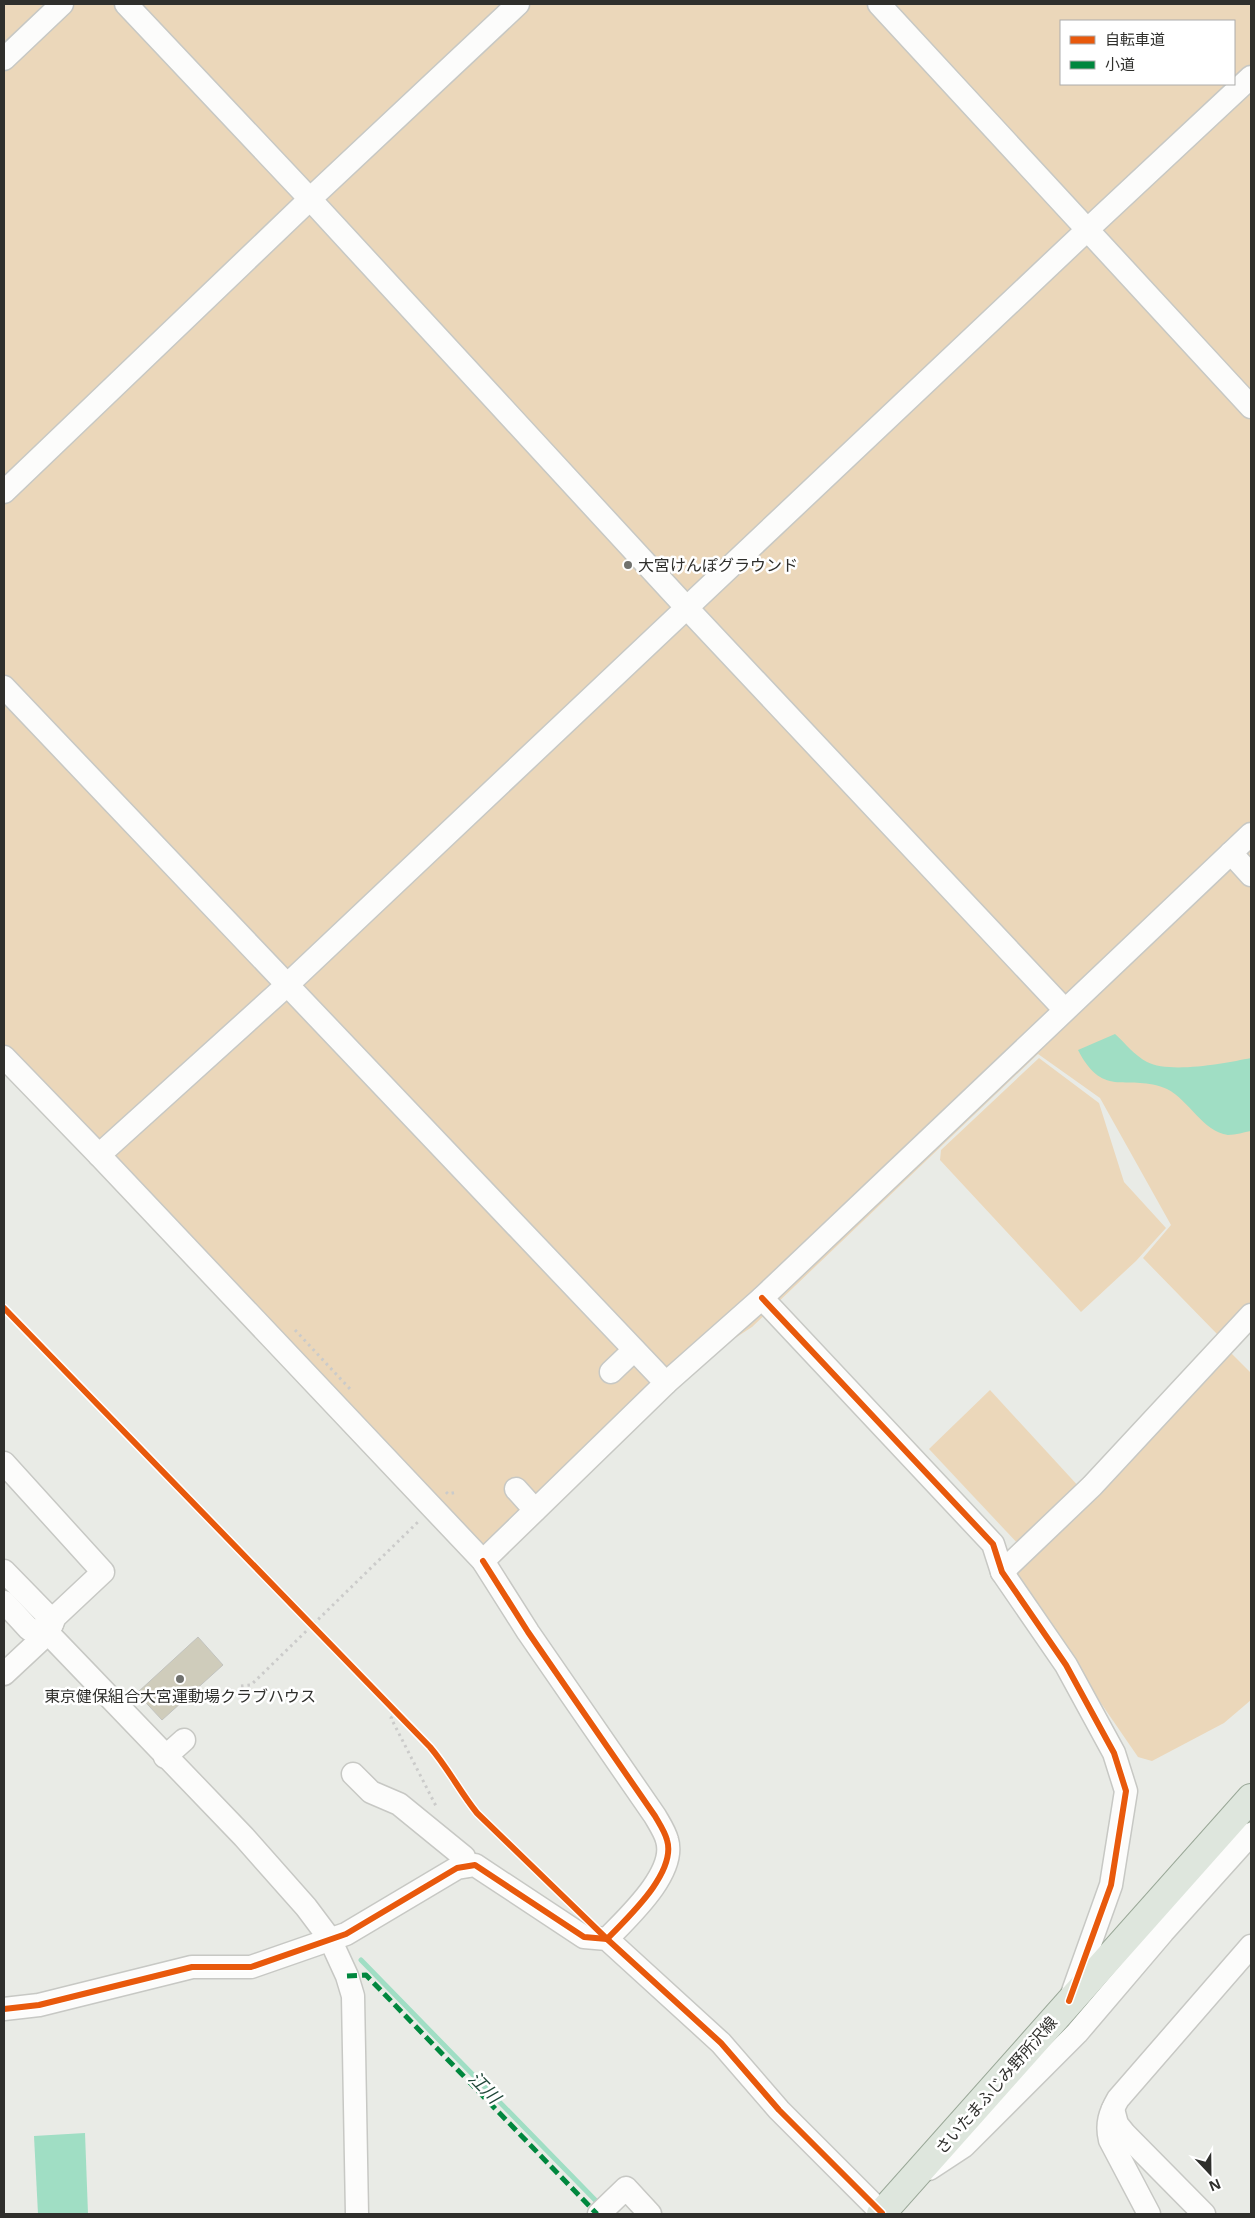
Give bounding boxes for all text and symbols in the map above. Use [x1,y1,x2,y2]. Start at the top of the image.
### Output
legend [1060,20,1235,85]
text: 自転車道 [1105,29,1165,49]
text: 小道 [1105,54,1135,74]
place label: 大宮けんぽグラウンド [638,554,798,576]
marker: 大宮けんぽグラウンド [622,559,634,571]
marker: 東京健保組合大宮運動場クラブハウス [174,1673,186,1685]
place label: 東京健保組合大宮運動場クラブハウス [44,1685,316,1707]
street label: さいたまふじみ野所沢線 [930,2012,1062,2158]
water label: 江川 [464,2066,508,2110]
north arrow [1185,2148,1235,2198]
text: N [1206,2175,1224,2196]

